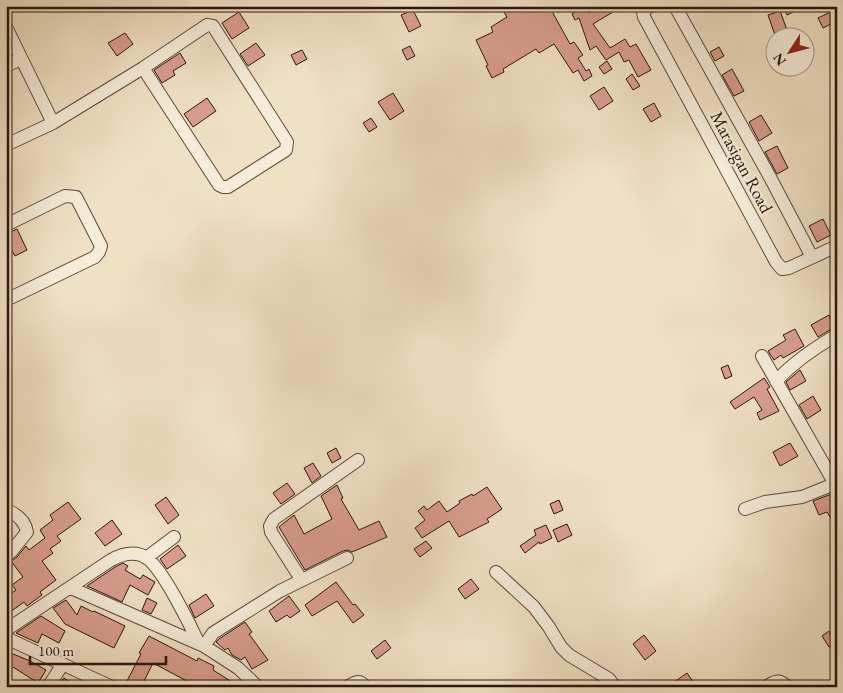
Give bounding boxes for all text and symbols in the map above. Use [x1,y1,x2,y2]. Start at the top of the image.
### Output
north arrow [766,28,816,78]
text: N [768,49,790,70]
street label: Marasigan Road [705,107,779,218]
scale bar [30,633,166,665]
text: 100 m [38,641,75,660]

